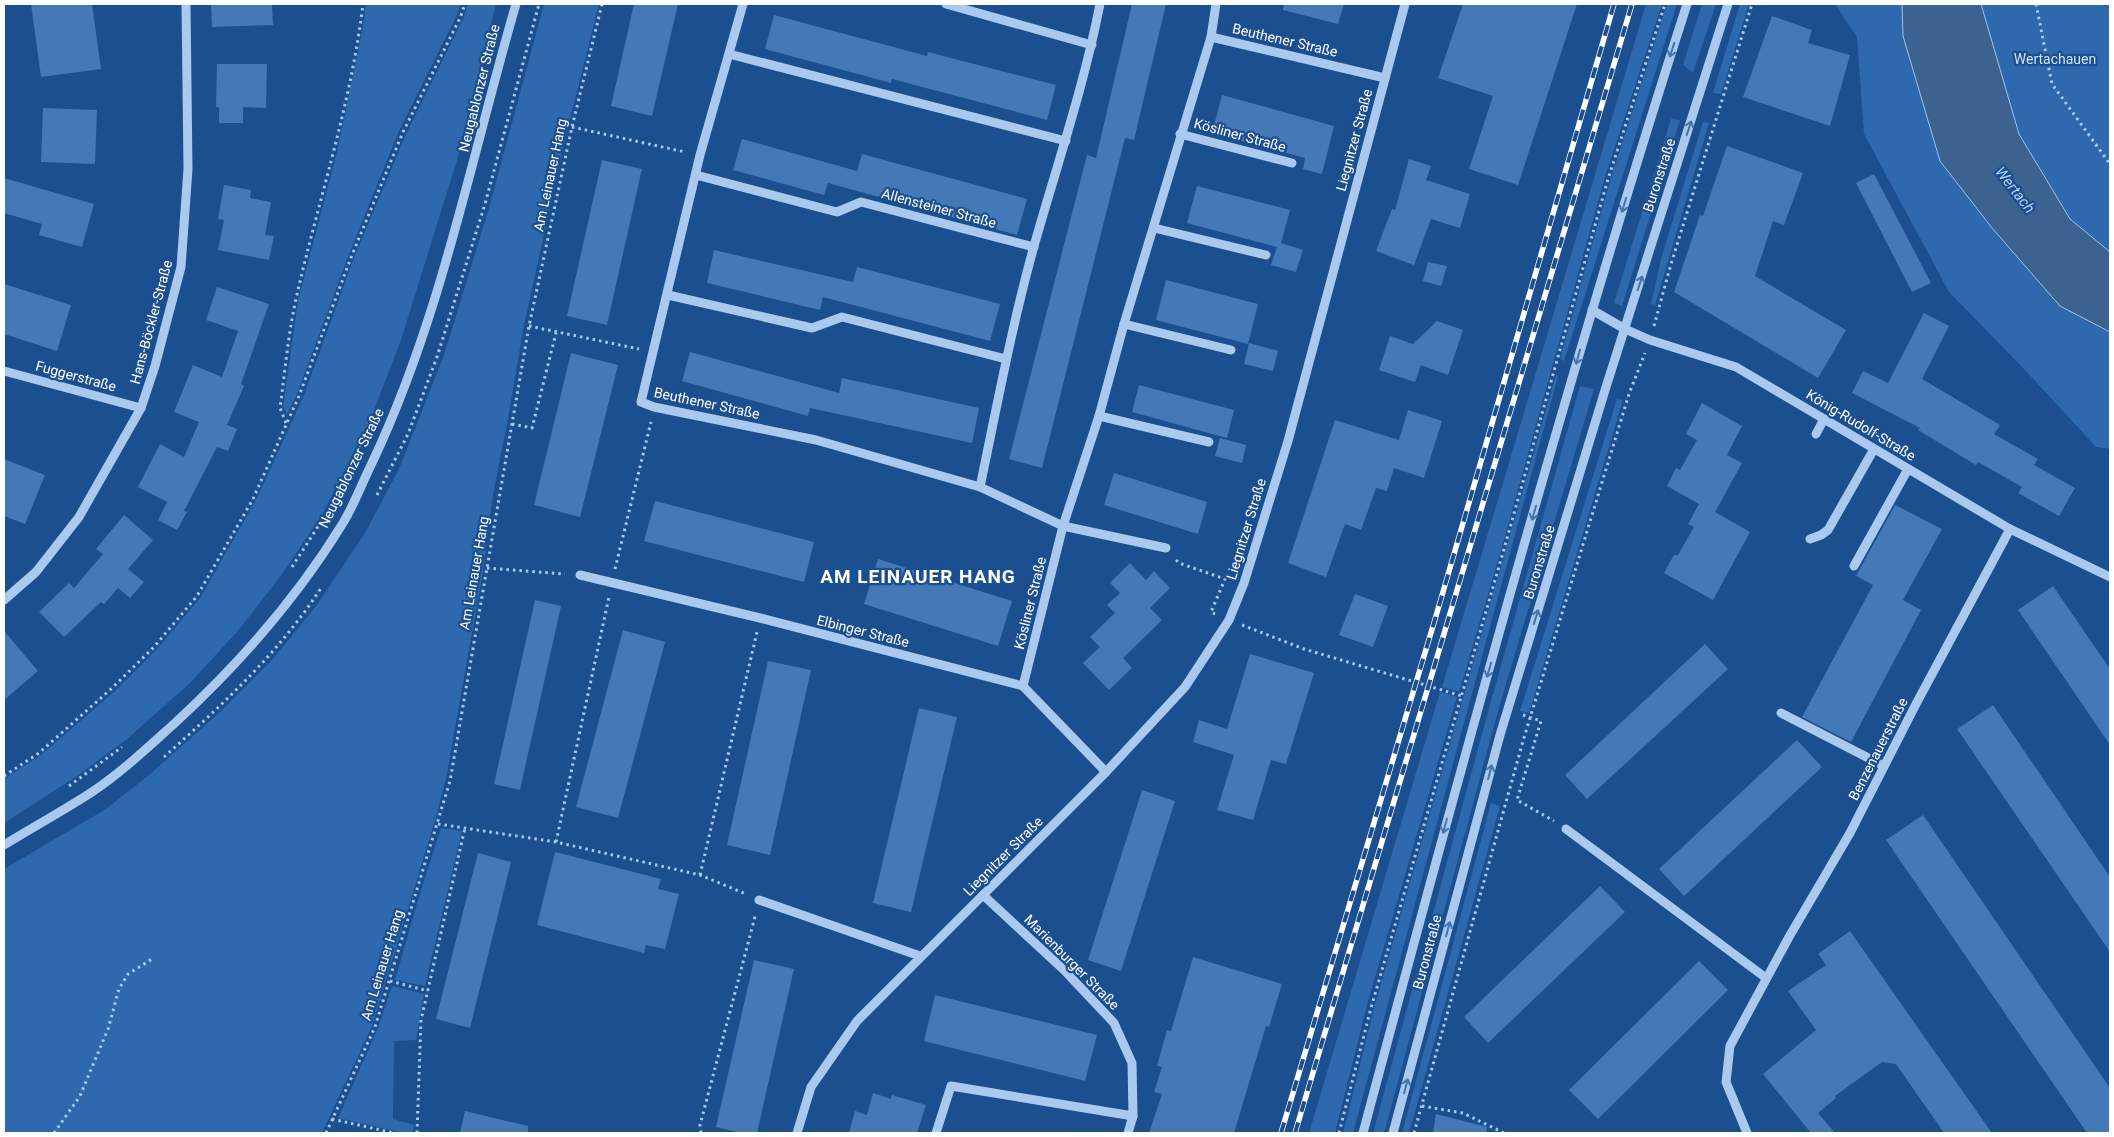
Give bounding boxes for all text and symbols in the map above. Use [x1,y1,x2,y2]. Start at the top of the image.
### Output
street label: Beuthener Straße [1231,20,1339,60]
street label: Neugablonzer Straße [455,23,503,153]
one-way arrow [1667,42,1677,58]
park label: Wertachauen [2014,51,2096,67]
street label: Liegnitzer Straße [1333,87,1375,193]
street label: Kösliner Straße [1192,115,1288,155]
street label: Am Leinauer Hang [530,117,570,233]
one-way arrow [1685,121,1694,136]
street label: Buronstraße [1640,136,1678,214]
water label: Wertach [1991,163,2039,217]
street label: Allensteiner Straße [880,185,998,231]
one-way arrow [1619,197,1629,213]
street label: Hans-Böckler-Straße [127,258,175,386]
one-way arrow [1635,275,1645,291]
one-way arrow [1573,349,1583,365]
street label: Fuggerstraße [34,358,118,394]
street label: Beuthener Straße [653,384,761,422]
street label: König-Rudolf-Straße [1804,386,1918,464]
street label: Neugablonzer Straße [315,406,387,530]
street label: Liegnitzer Straße [1223,476,1269,582]
one-way arrow [1528,505,1538,521]
street label: Am Leinauer Hang [456,515,492,631]
street label: Buronstraße [1520,523,1558,601]
street label: Kösliner Straße [1011,555,1049,651]
district label: AM LEINAUER HANG [820,565,1016,588]
one-way arrow [1532,609,1542,625]
street label: Elbinger Straße [815,612,911,650]
one-way arrow [1483,661,1493,677]
street label: Benzenauerstraße [1845,695,1911,803]
one-way arrow [1486,765,1495,781]
street label: Liegnitzer Straße [960,813,1046,899]
one-way arrow [1440,818,1450,834]
street label: Am Leinauer Hang [358,908,406,1022]
street label: Marienburger Straße [1021,911,1123,1013]
street label: Buronstraße [1409,913,1445,991]
one-way arrow [1443,922,1453,938]
one-way arrow [1401,1079,1411,1095]

